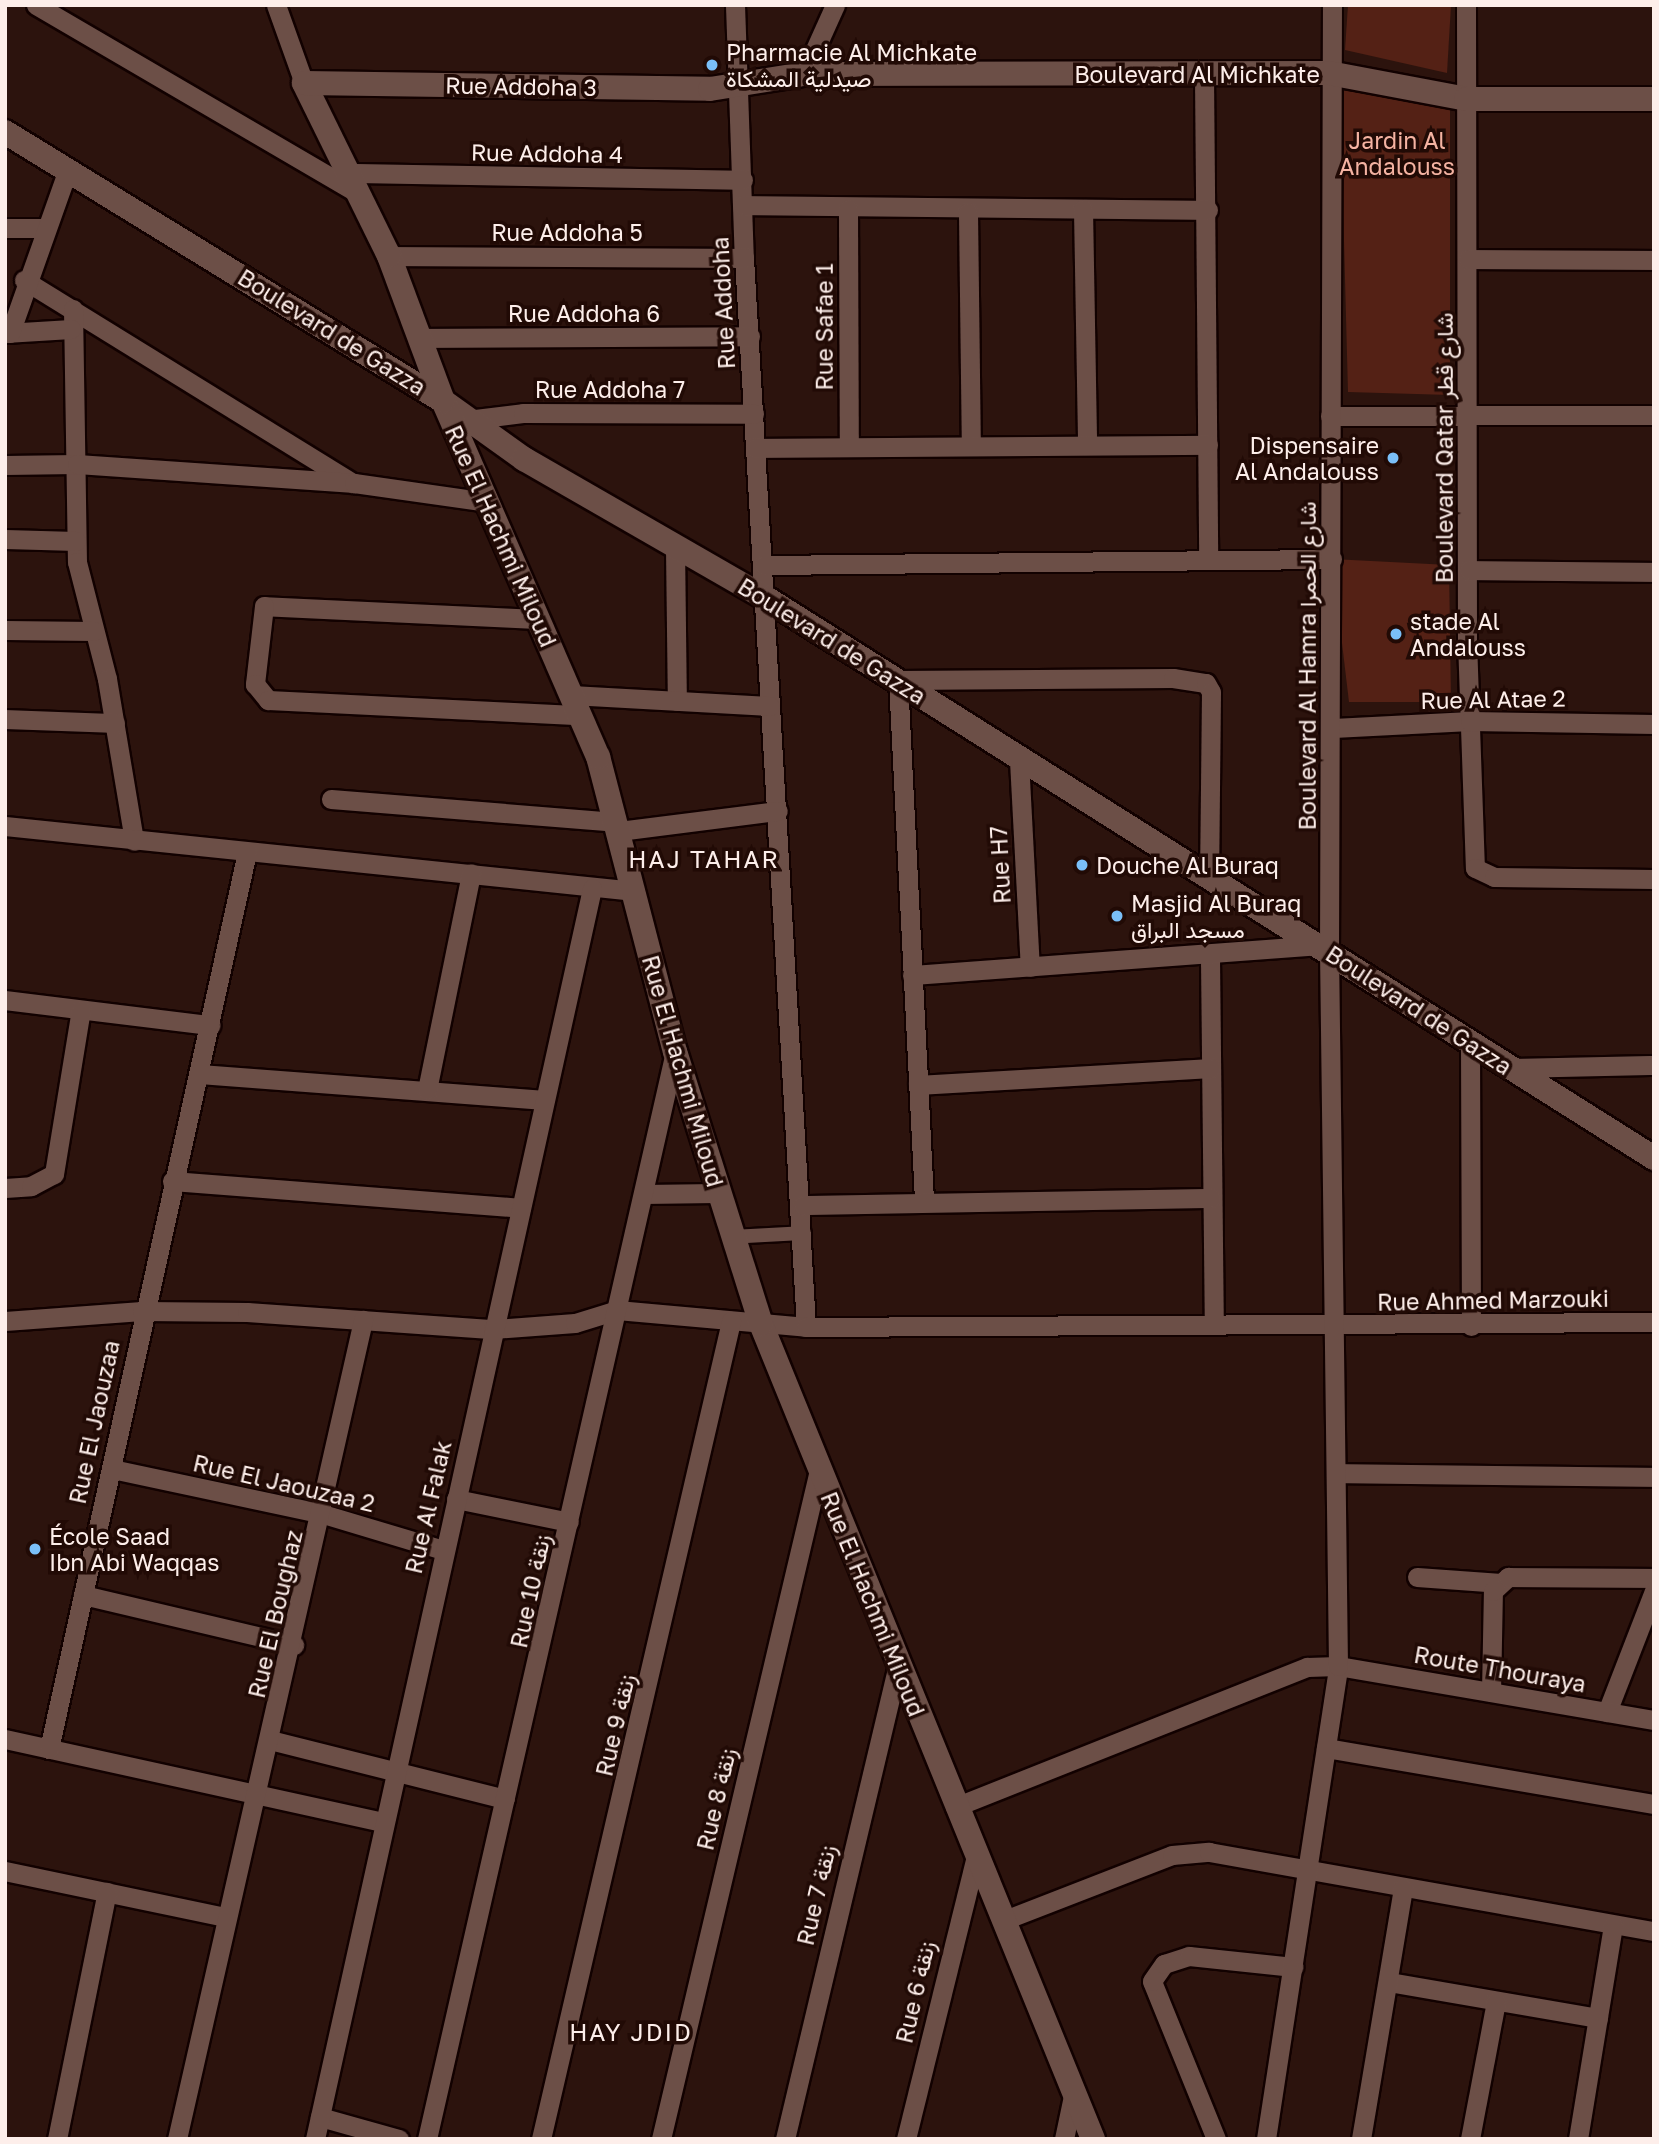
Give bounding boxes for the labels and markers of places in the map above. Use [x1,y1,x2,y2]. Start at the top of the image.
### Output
place label: Pharmacie Al Michkate صيدلية المشكاة [726,38,977,92]
marker: Pharmacie Al Michkate صيدلية المشكاة [704,57,720,73]
place label: Dispensaire Al Andalouss [1235,431,1379,485]
marker: Dispensaire Al Andalouss [1385,450,1401,466]
place label: stade Al Andalouss [1410,607,1526,661]
marker: stade Al Andalouss [1388,626,1404,642]
place label: Douche Al Buraq [1096,851,1279,879]
marker: Douche Al Buraq [1074,857,1090,873]
place label: Masjid Al Buraq مسجد البراق [1131,889,1301,943]
marker: Masjid Al Buraq مسجد البراق [1109,908,1125,924]
place label: École Saad Ibn Abi Waqqas [49,1522,219,1576]
marker: École Saad Ibn Abi Waqqas [27,1541,43,1557]

